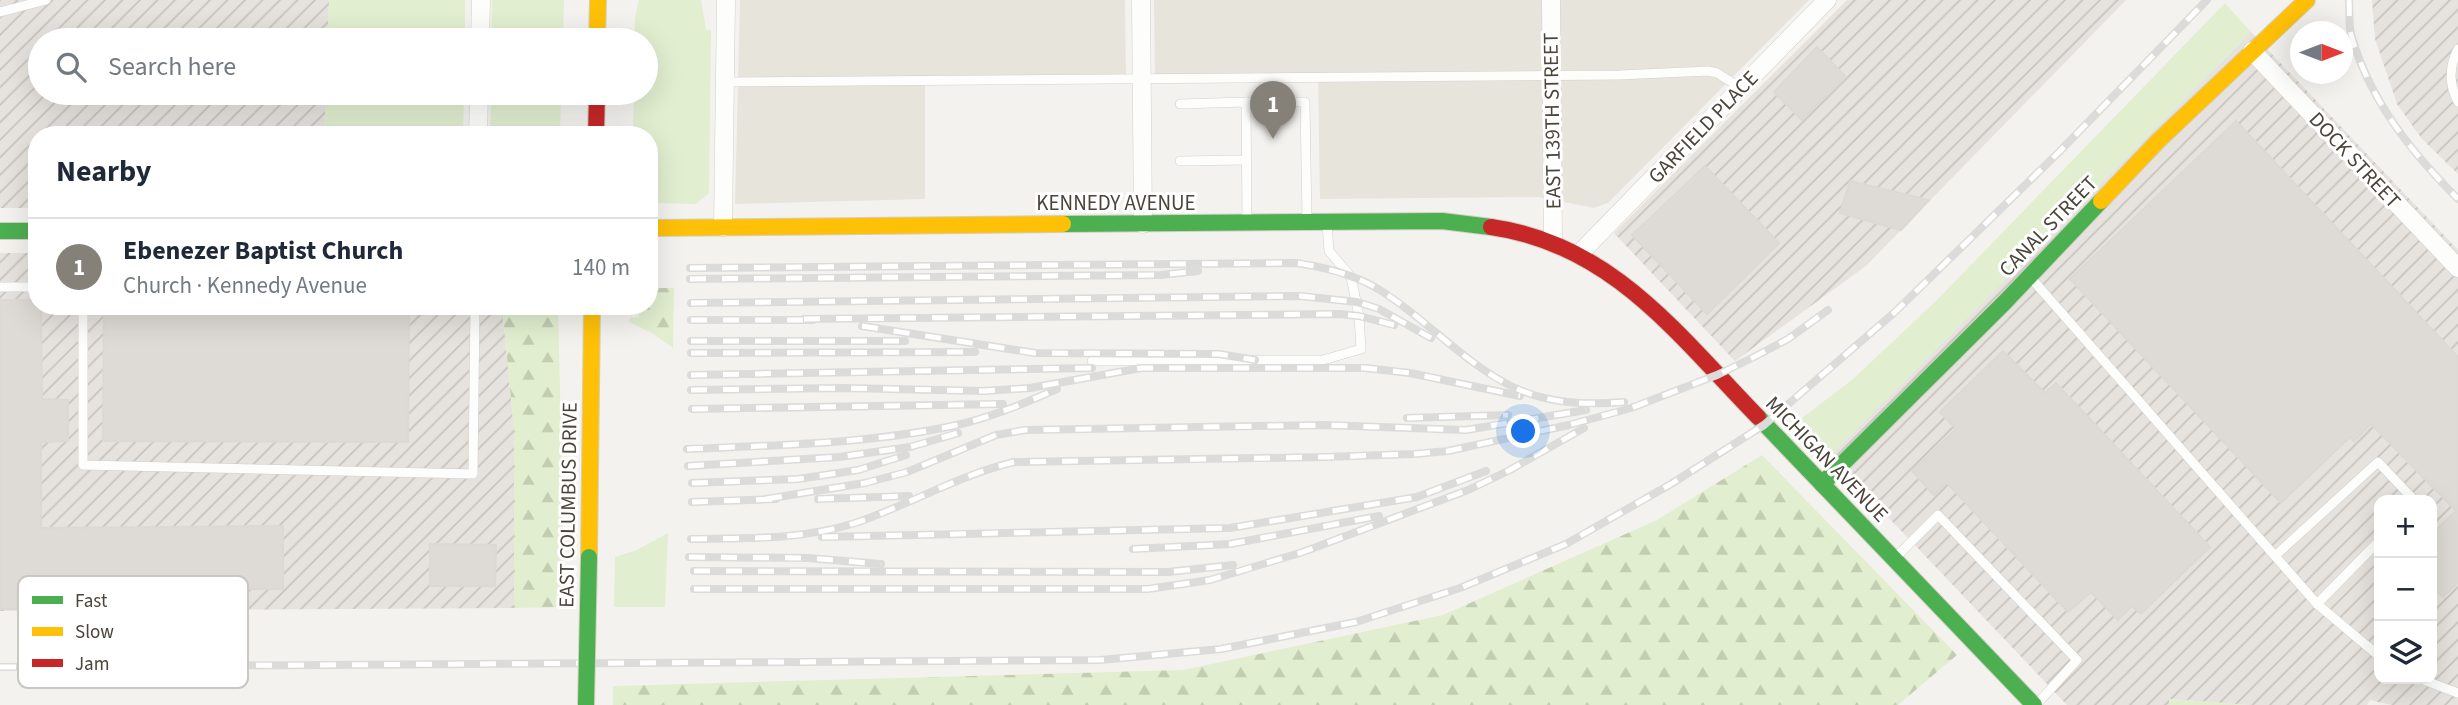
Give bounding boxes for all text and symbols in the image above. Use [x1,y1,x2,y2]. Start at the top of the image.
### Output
north arrow [2290,21,2353,84]
search box [28,28,658,105]
street label: EAST 139TH STREET [1535,32,1569,210]
icon: search [52,48,90,86]
text: Search here [108,48,236,85]
street label: GARFIELD PLACE [1641,64,1765,190]
pin: 1 [1250,81,1296,139]
street label: DOCK STREET [2302,105,2408,215]
text: Nearby [56,150,151,193]
street label: CANAL STREET [1992,169,2104,283]
street label: KENNEDY AVENUE [1036,188,1196,218]
text: Ebenezer Baptist Church [123,232,403,269]
text: 1 [73,251,85,284]
text: 140 m [572,251,630,284]
text: Church · Kennedy Avenue [123,269,367,302]
street label: MICHIGAN AVENUE [1759,389,1895,529]
street label: EAST COLUMBUS DRIVE [551,402,585,608]
your location [1506,414,1540,448]
map controls [2374,495,2437,684]
button: + [2374,495,2437,558]
button: − [2374,558,2437,621]
legend [18,576,248,688]
text: Fast [75,588,108,615]
text: Slow [75,619,114,646]
button: layers [2374,621,2437,684]
text: Jam [75,651,109,678]

